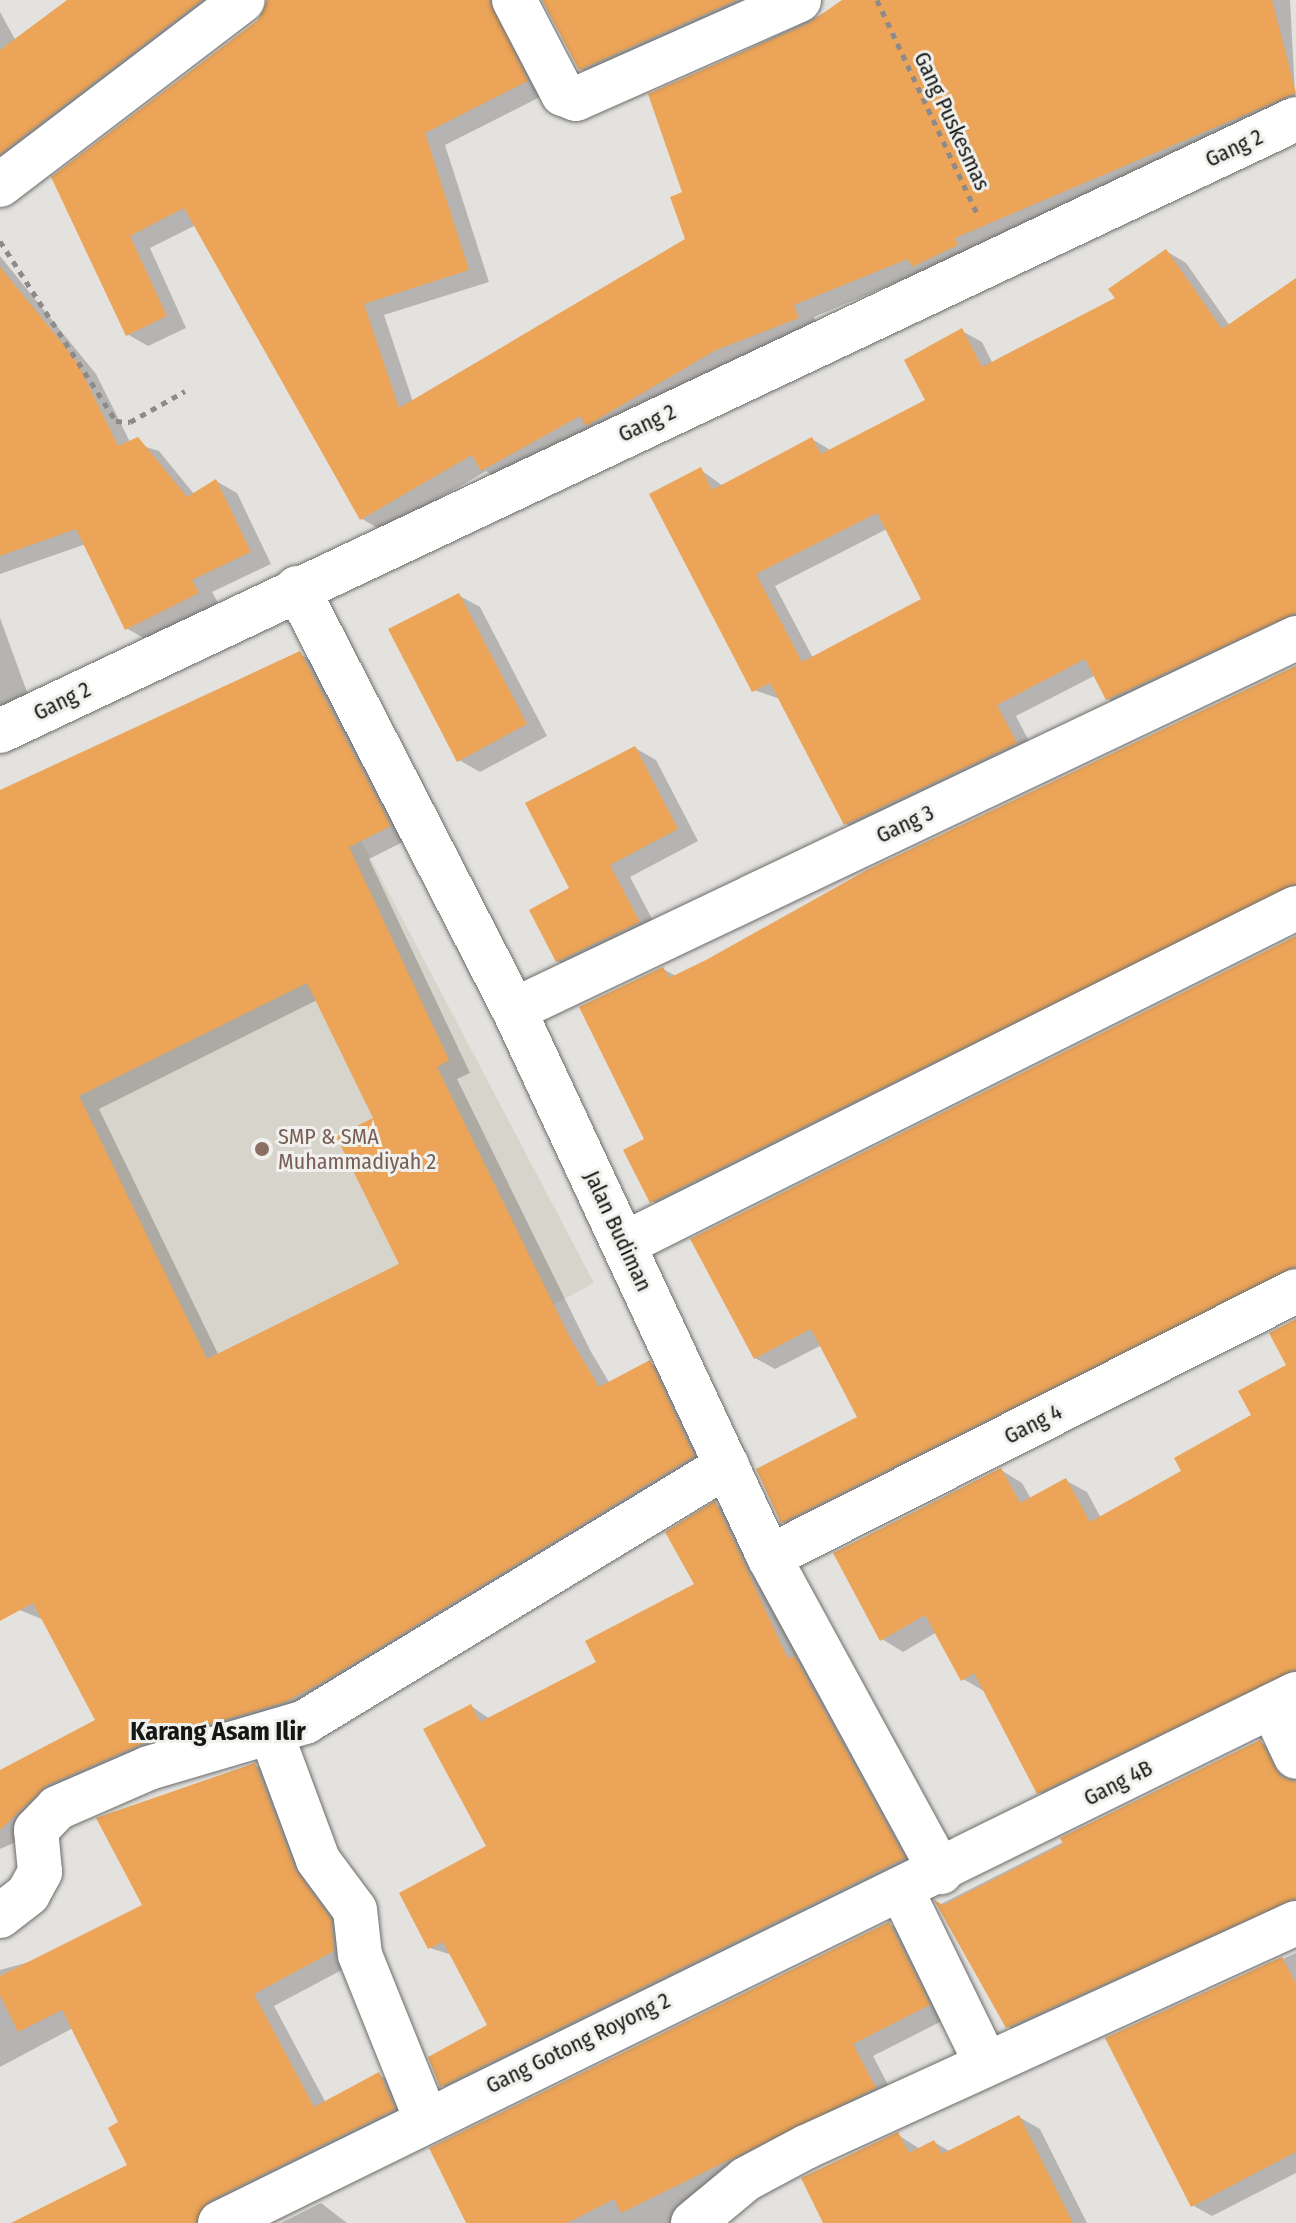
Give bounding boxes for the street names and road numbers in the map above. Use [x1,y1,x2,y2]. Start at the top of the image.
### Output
street label: Gang Puskesmas [908,48,996,194]
street label: Gang 2 [1201,123,1267,173]
street label: Gang 2 [614,398,680,448]
street label: Gang 2 [29,676,95,726]
street label: Gang 3 [872,799,938,849]
street label: Jalan Budiman [579,1167,657,1295]
street label: Gang 4 [1000,1398,1066,1450]
street label: Gang 4B [1079,1755,1157,1811]
street label: Gang Gotong Royong 2 [482,1987,674,2099]

